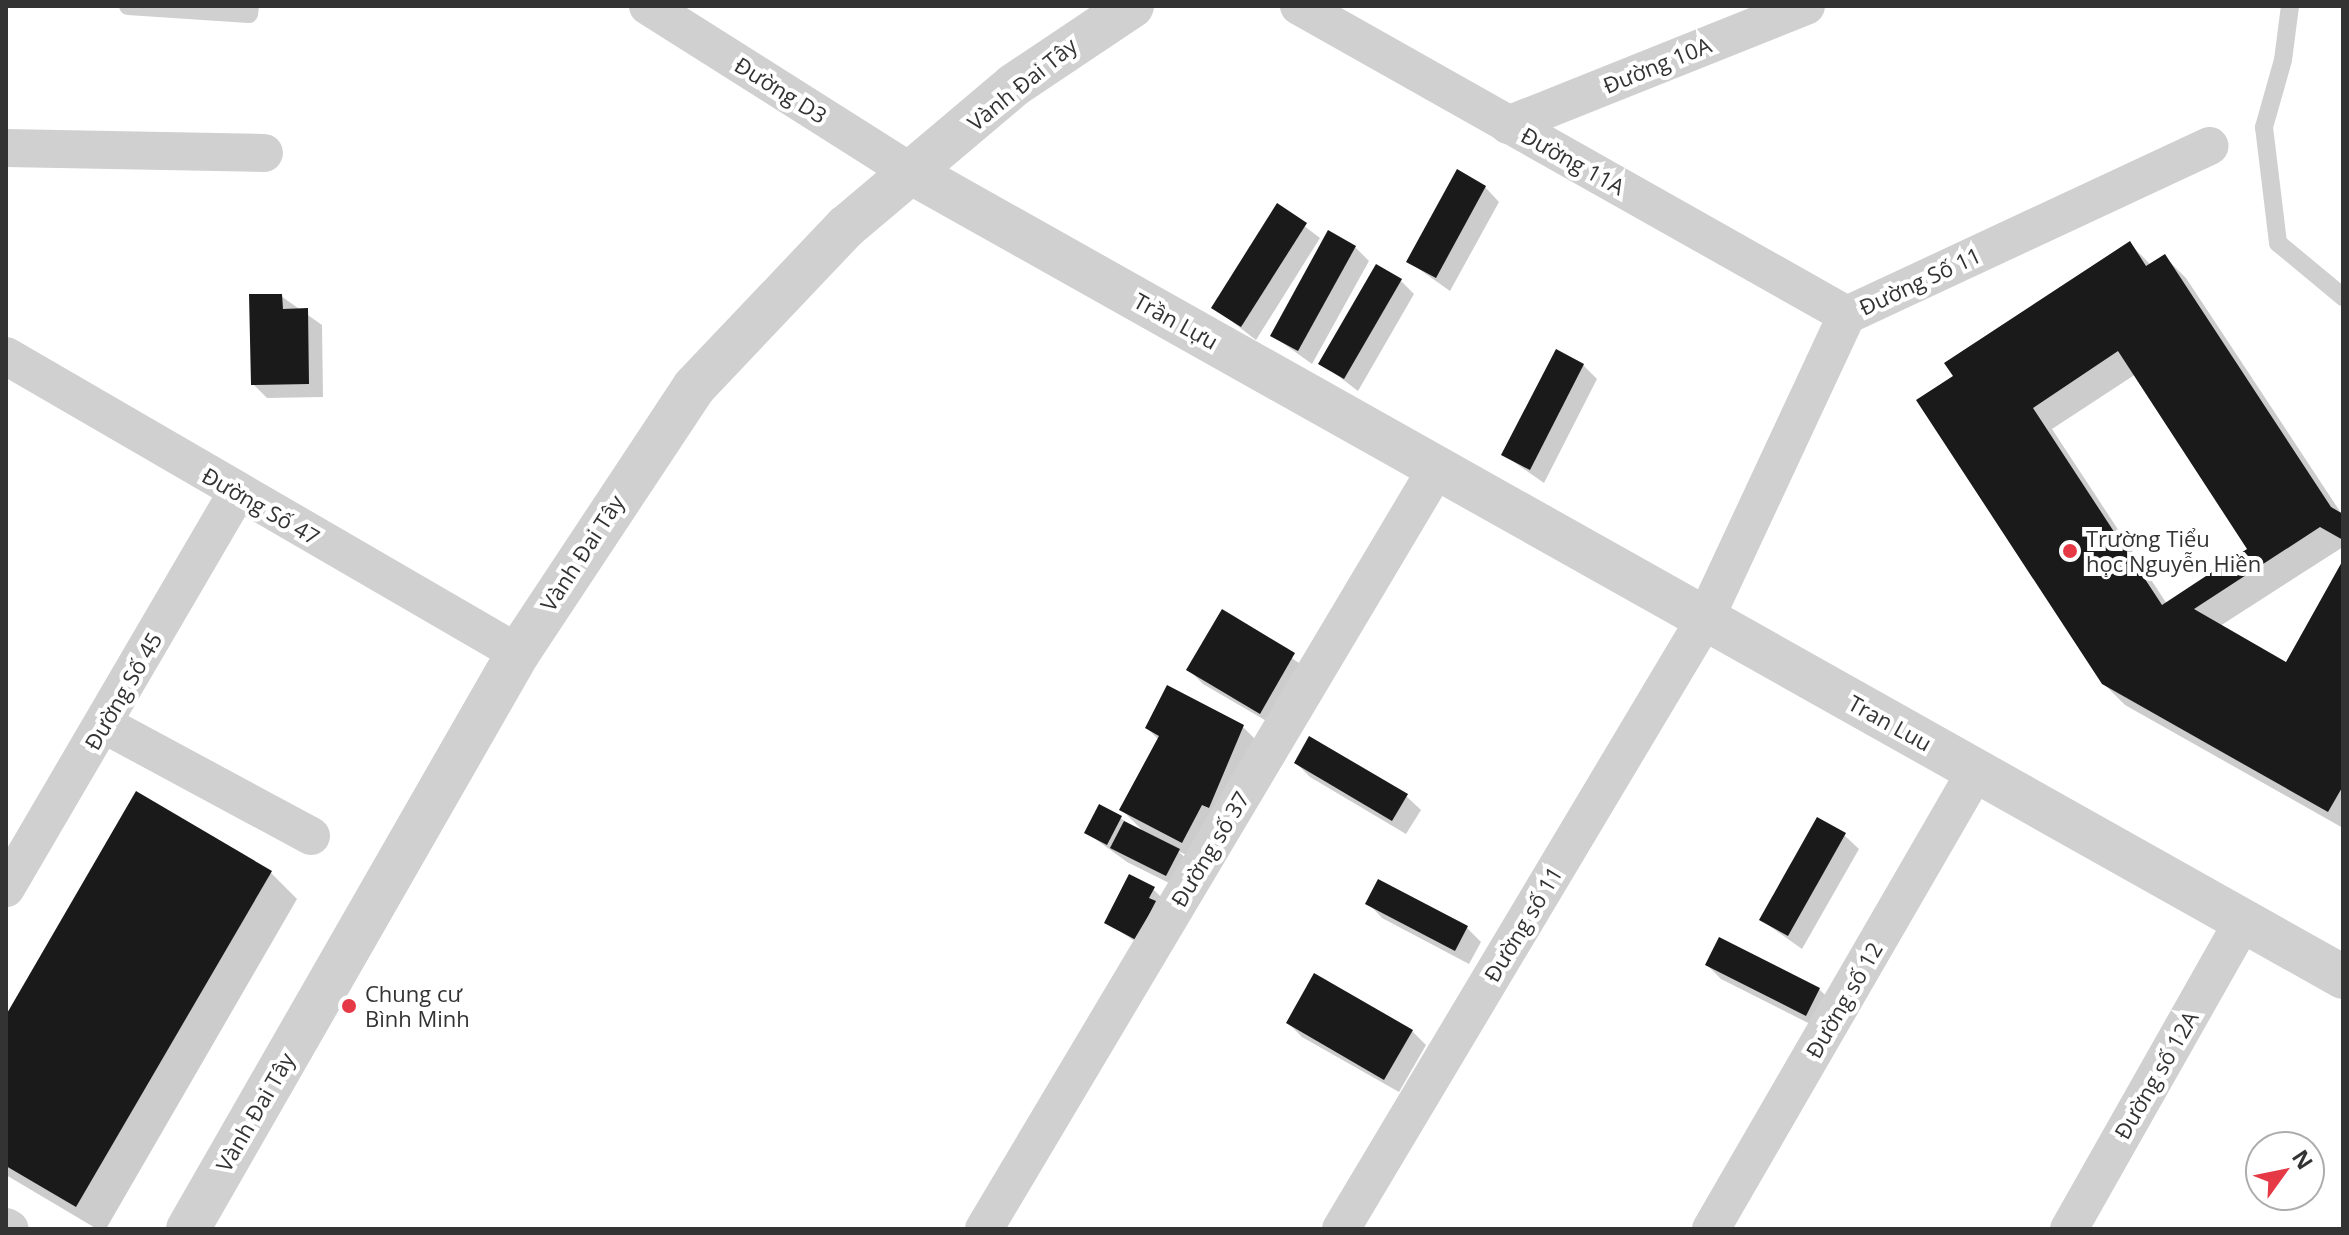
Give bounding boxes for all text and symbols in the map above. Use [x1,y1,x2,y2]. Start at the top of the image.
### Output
street label: Đường 10A [1599,31,1715,99]
street label: Vành Đai Tây [962,32,1082,136]
street label: Đường D3 [730,51,832,129]
street label: Đường 11A [1517,122,1629,200]
street label: Đường Số 11 [1855,241,1985,321]
street label: Trần Lựu [1129,287,1223,355]
street label: Đường Số 47 [198,462,324,550]
street label: Vành Đai Tây [535,490,629,616]
place label: Trường Tiểu học Nguyễn Hiền [2086,525,2261,576]
marker: Trường Tiểu học Nguyễn Hiền [2061,542,2079,560]
street label: Đường Số 45 [79,628,167,754]
street label: Tran Luu [1844,689,1936,757]
street label: Đường số 37 [1165,787,1255,911]
street label: Đường số 11 [1478,862,1568,986]
street label: Đường số 12 [1800,937,1888,1063]
place label: Chung cư Bình Minh [365,980,470,1032]
marker: Chung cư Bình Minh [340,997,358,1015]
street label: Đường số 12A [2109,1006,2203,1144]
street label: Vành Đai Tây [210,1048,300,1176]
north arrow [2245,1131,2325,1211]
text: N [2286,1143,2321,1175]

